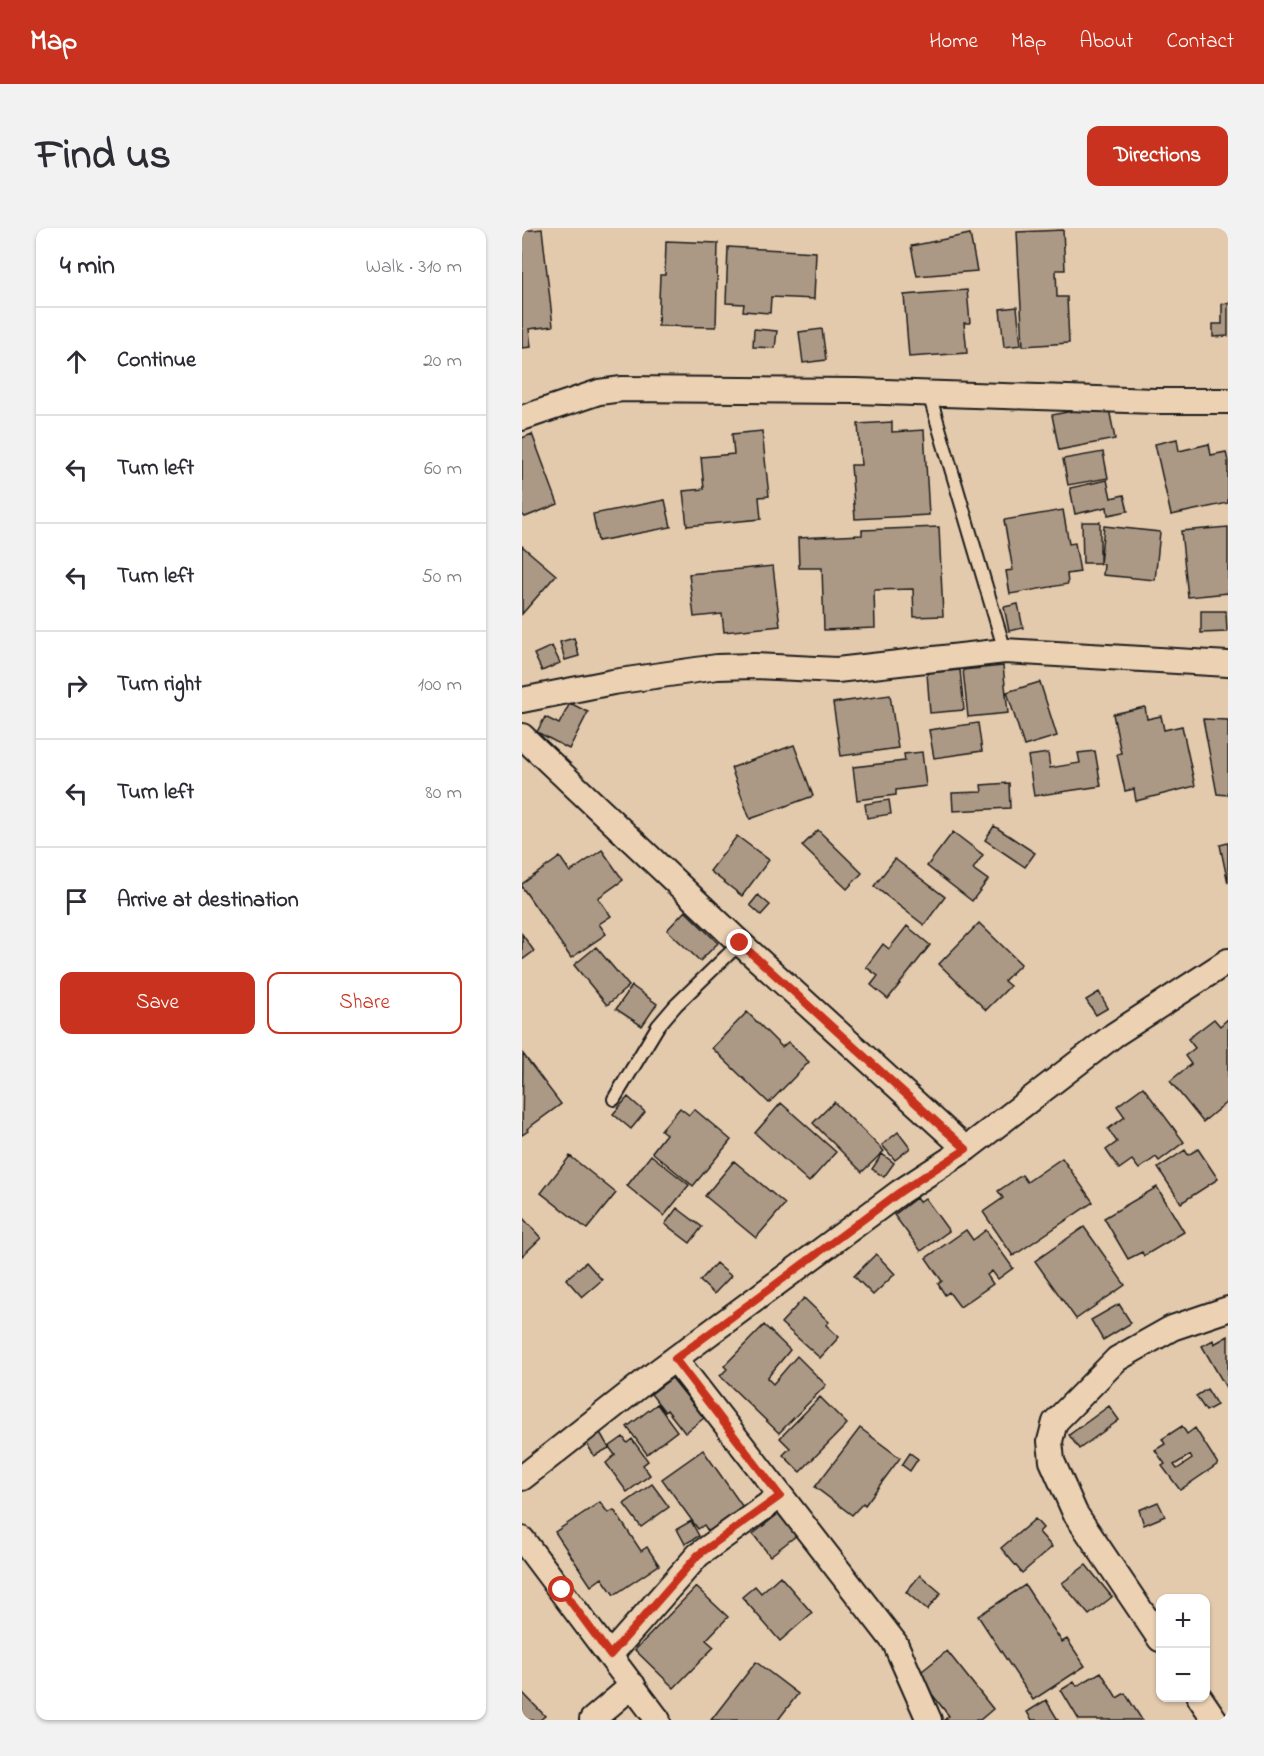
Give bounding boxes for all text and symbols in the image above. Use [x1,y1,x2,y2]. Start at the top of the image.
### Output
text: Map [30,22,77,63]
text: Home [929,27,978,57]
text: Map [1011,27,1046,57]
text: About [1079,27,1133,57]
text: Contact [1166,27,1234,57]
text: Find us [36,126,171,187]
button: Directions [1087,126,1228,186]
text: 4 min [60,248,115,286]
text: Walk · 310 m [366,253,462,282]
icon: ahead [60,345,93,378]
text: Continue [117,345,196,377]
text: 20 m [423,347,462,376]
icon: left [60,453,93,486]
text: Turn left [117,453,194,485]
text: 60 m [424,455,462,484]
icon: left [60,561,93,594]
text: Turn left [117,561,194,593]
text: 50 m [421,563,462,592]
icon: right [60,669,93,702]
text: Turn right [117,669,202,701]
text: 100 m [418,671,462,700]
icon: left [60,777,93,810]
text: Turn left [117,777,194,809]
text: 80 m [425,779,462,808]
icon: arrive [60,885,93,918]
text: Arrive at destination [117,885,299,917]
route end [726,929,752,955]
button: Save [60,972,255,1034]
button: Share [267,972,462,1034]
route start [548,1576,574,1602]
map controls [1156,1594,1210,1702]
button: + [1156,1594,1210,1648]
button: − [1156,1648,1210,1702]

